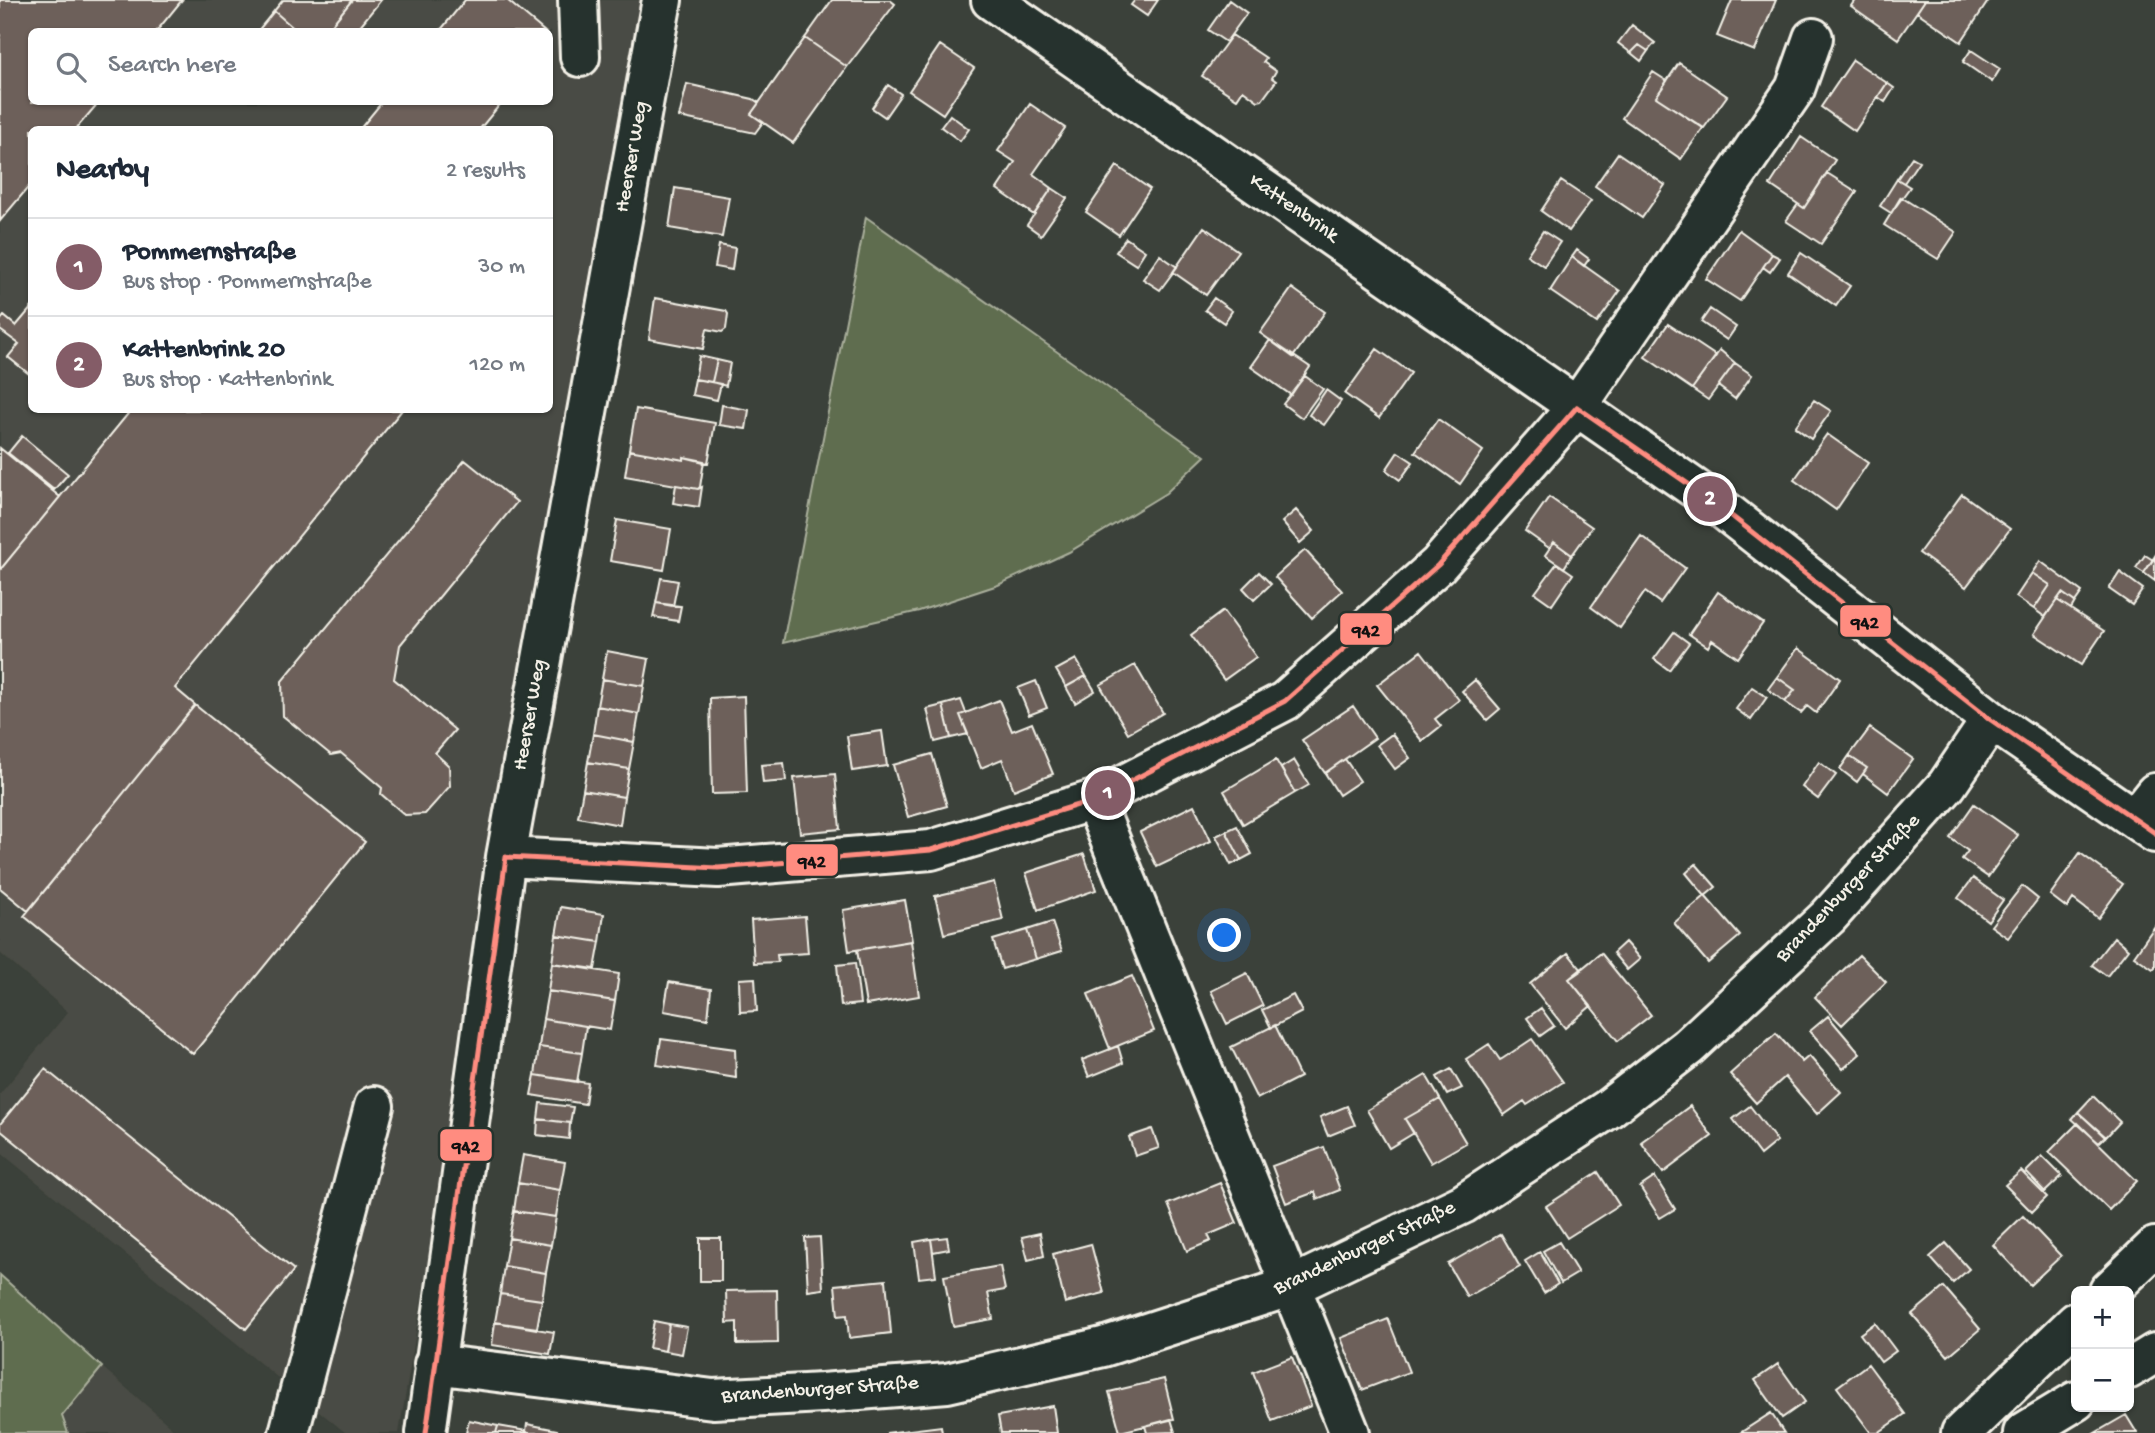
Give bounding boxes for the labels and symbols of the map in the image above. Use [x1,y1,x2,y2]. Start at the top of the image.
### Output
street label: Heerser Weg [611,99,655,215]
street label: Kattenbrink [1243,169,1345,250]
pin: 2 [1687,473,1733,525]
line badge: 942 [1839,604,1892,638]
line badge: 942 [1339,612,1393,646]
text: 942 [1850,613,1880,636]
text: 942 [1351,621,1381,644]
street label: Heerser Weg [509,657,553,773]
pin: 1 [1085,767,1131,819]
street label: Brandenburger Straße [1771,808,1927,969]
line badge: 942 [785,843,839,877]
text: 942 [797,852,827,875]
your location [1207,918,1241,952]
line badge: 942 [439,1128,493,1162]
text: 942 [451,1137,481,1160]
street label: Brandenburger Straße [1269,1195,1461,1302]
street label: Brandenburger Straße [720,1372,921,1410]

